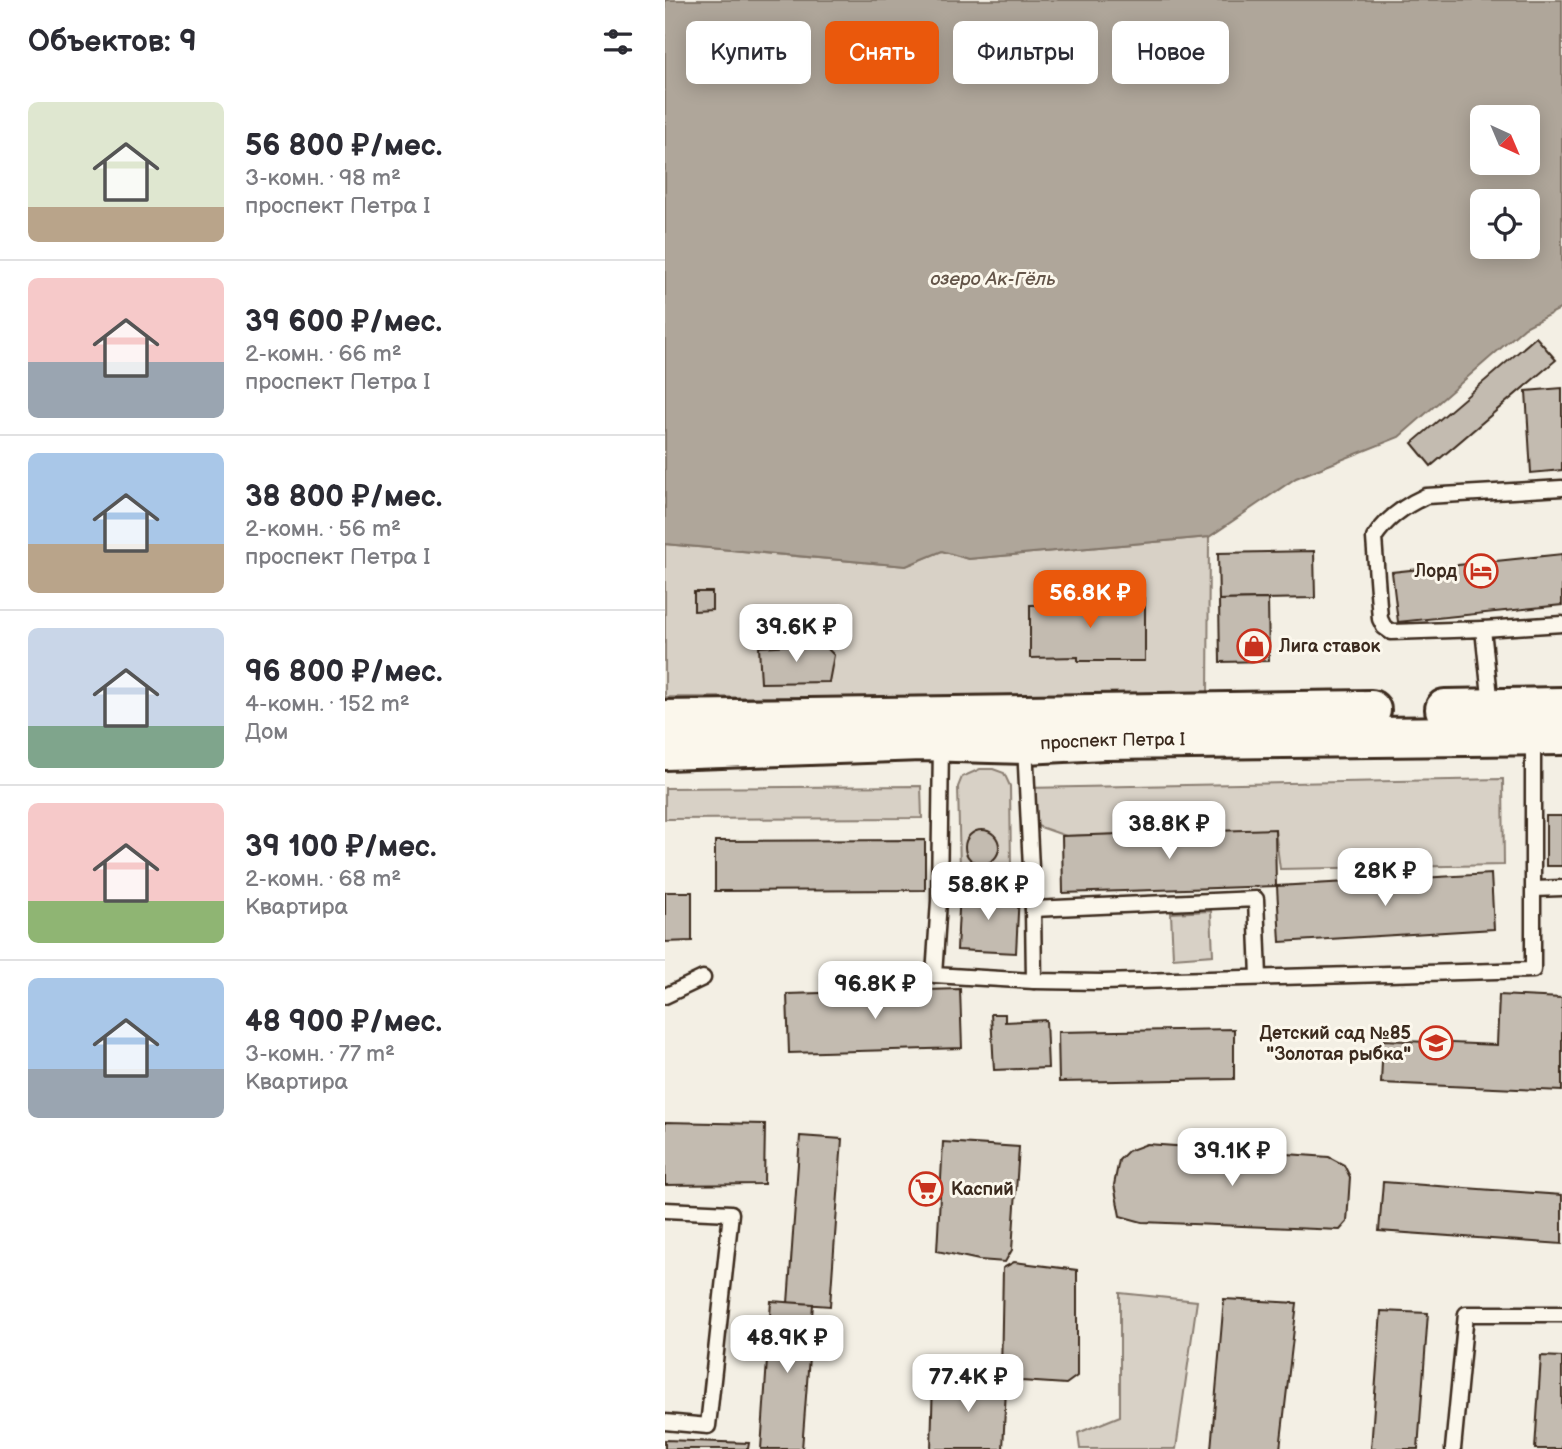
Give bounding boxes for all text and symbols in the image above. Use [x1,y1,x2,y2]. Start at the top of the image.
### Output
chip: Купить [686,21,811,84]
chip: Снять [825,21,939,84]
chip: Фильтры [953,21,1098,84]
chip: Новое [1112,21,1229,84]
icon: filters [599,23,637,61]
text: Объектов: 9 [28,24,197,60]
north arrow [1470,105,1540,175]
map controls [1470,105,1540,259]
text: 56 800 ₽/мес. [245,128,442,164]
icon: home [84,130,168,214]
text: 3-комн. · 98 m² [245,164,401,192]
button: locate [1470,189,1540,259]
text: проспект Петра I [245,192,431,220]
water label: озеро Ак-Гёль [930,268,1056,291]
text: 39 600 ₽/мес. [245,304,442,340]
icon: home [84,306,168,390]
text: 2-комн. · 66 m² [245,340,402,368]
text: проспект Петра I [245,368,431,396]
text: 38 800 ₽/мес. [245,479,442,515]
icon: home [84,481,168,565]
text: 2-комн. · 56 m² [245,515,401,543]
text: проспект Петра I [245,543,431,571]
hotel icon: Лорд [1462,552,1500,590]
place label: Лорд [1414,561,1457,582]
pin: 56.8K ₽ [1025,570,1155,630]
text: 56.8K ₽ [1049,579,1131,607]
pin: 39.6K ₽ [731,604,861,664]
text: 39.6K ₽ [755,613,837,641]
shop icon: Лига ставок [1235,627,1273,665]
place label: Лига ставок [1278,636,1381,657]
text: 96 800 ₽/мес. [245,654,443,690]
icon: home [84,656,168,740]
text: 4-комн. · 152 m² [245,690,410,718]
text: Дом [245,718,288,746]
street label: проспект Петра I [1040,729,1185,754]
pin: 38.8K ₽ [1104,802,1234,861]
text: 38.8K ₽ [1128,810,1210,838]
text: 39 100 ₽/мес. [245,829,437,865]
icon: home [84,831,168,915]
pin: 28K ₽ [1336,848,1434,908]
text: 28K ₽ [1354,857,1416,885]
pin: 58.8K ₽ [923,862,1053,922]
text: 2-комн. · 68 m² [245,865,401,893]
text: 58.8K ₽ [947,871,1029,899]
text: Квартира [245,893,348,921]
pin: 96.8K ₽ [810,962,940,1021]
text: 96.8K ₽ [834,970,916,998]
text: 48 900 ₽/мес. [245,1004,442,1040]
icon: home [84,1006,168,1090]
place label: Детский сад №85 "Золотая рыбка" [1259,1023,1411,1065]
school or university icon: Детский сад №85 "Золотая рыбка" [1417,1024,1455,1062]
text: 3-комн. · 77 m² [245,1040,395,1068]
text: Квартира [245,1068,348,1096]
pin: 39.1K ₽ [1167,1128,1297,1188]
text: 39.1K ₽ [1194,1137,1270,1165]
supermarket icon: Каспий [907,1170,945,1208]
place label: Каспий [951,1179,1014,1200]
pin: 48.9K ₽ [722,1316,852,1375]
text: 48.9K ₽ [746,1324,828,1352]
pin: 77.4K ₽ [903,1354,1033,1414]
text: 77.4K ₽ [928,1363,1008,1391]

